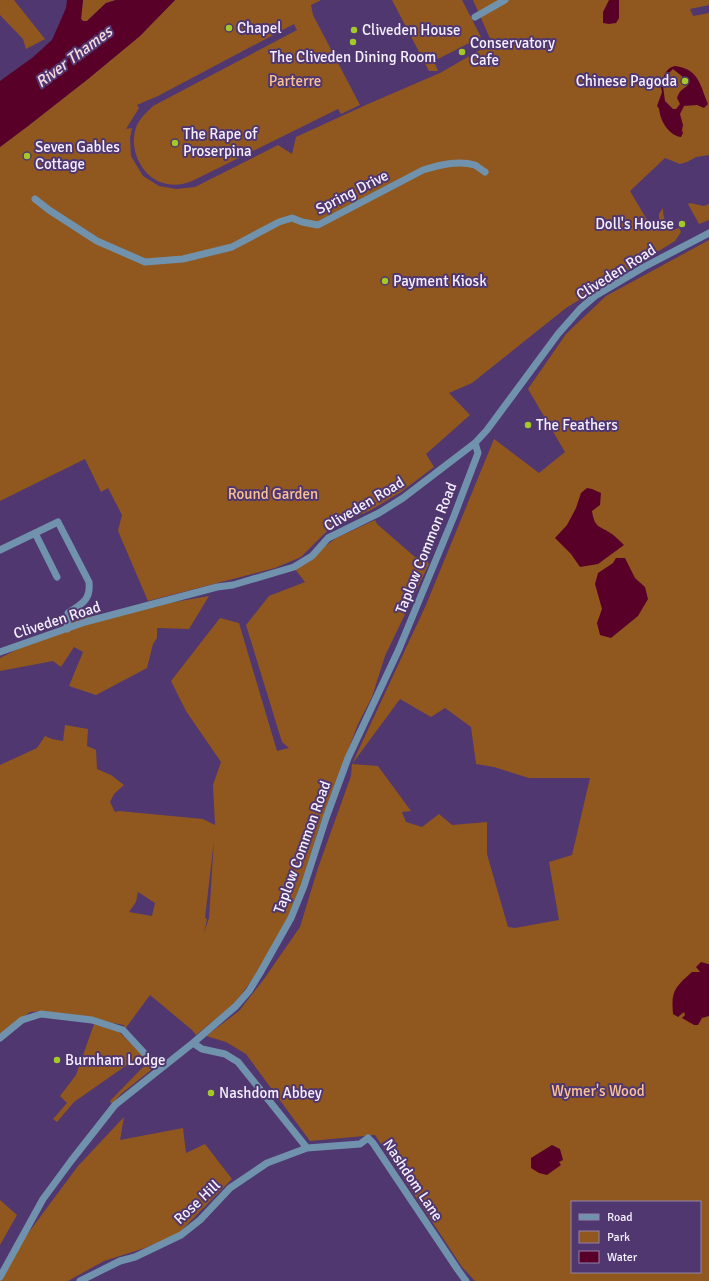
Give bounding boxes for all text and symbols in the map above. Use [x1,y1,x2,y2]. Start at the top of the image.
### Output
place label: Chapel [237,19,282,37]
water label: River Thames [32,21,118,92]
place label: Cliveden House [362,21,461,39]
marker: Chapel [224,23,234,33]
marker: Cliveden House [349,25,359,35]
place label: Conservatory Cafe [470,34,555,69]
marker: The Cliveden Dining Room [348,37,358,47]
marker: Conservatory Cafe [457,47,467,57]
place label: The Cliveden Dining Room [270,48,436,66]
park label: Parterre [269,72,321,90]
place label: Chinese Pagoda [576,72,677,90]
marker: Chinese Pagoda [680,76,690,86]
place label: The Rape of Proserpina [183,125,258,160]
place label: Seven Gables Cottage [35,138,120,173]
marker: The Rape of Proserpina [170,138,180,148]
marker: Seven Gables Cottage [22,151,32,161]
street label: Spring Drive [313,166,391,218]
place label: Doll's House [595,215,674,233]
marker: Doll's House [677,219,687,229]
street label: Cliveden Road [573,240,659,304]
place label: Payment Kiosk [393,272,487,290]
marker: Payment Kiosk [380,276,390,286]
place label: The Feathers [536,416,618,434]
marker: The Feathers [523,420,533,430]
street label: Cliveden Road [321,473,407,535]
street label: Taplow Common Road [391,480,461,616]
park label: Round Garden [228,485,318,503]
street label: Cliveden Road [11,597,103,643]
street label: Taplow Common Road [270,778,334,916]
place label: Burnham Lodge [65,1051,166,1069]
marker: Burnham Lodge [52,1055,62,1065]
park label: Wymer's Wood [551,1082,645,1100]
place label: Nashdom Abbey [219,1084,322,1102]
marker: Nashdom Abbey [206,1088,216,1098]
street label: Nashdom Lane [379,1136,447,1224]
street label: Rose Hill [170,1176,224,1228]
legend [571,1201,701,1273]
text: Road [607,1210,633,1225]
text: Park [607,1230,630,1245]
text: Water [607,1250,638,1265]

